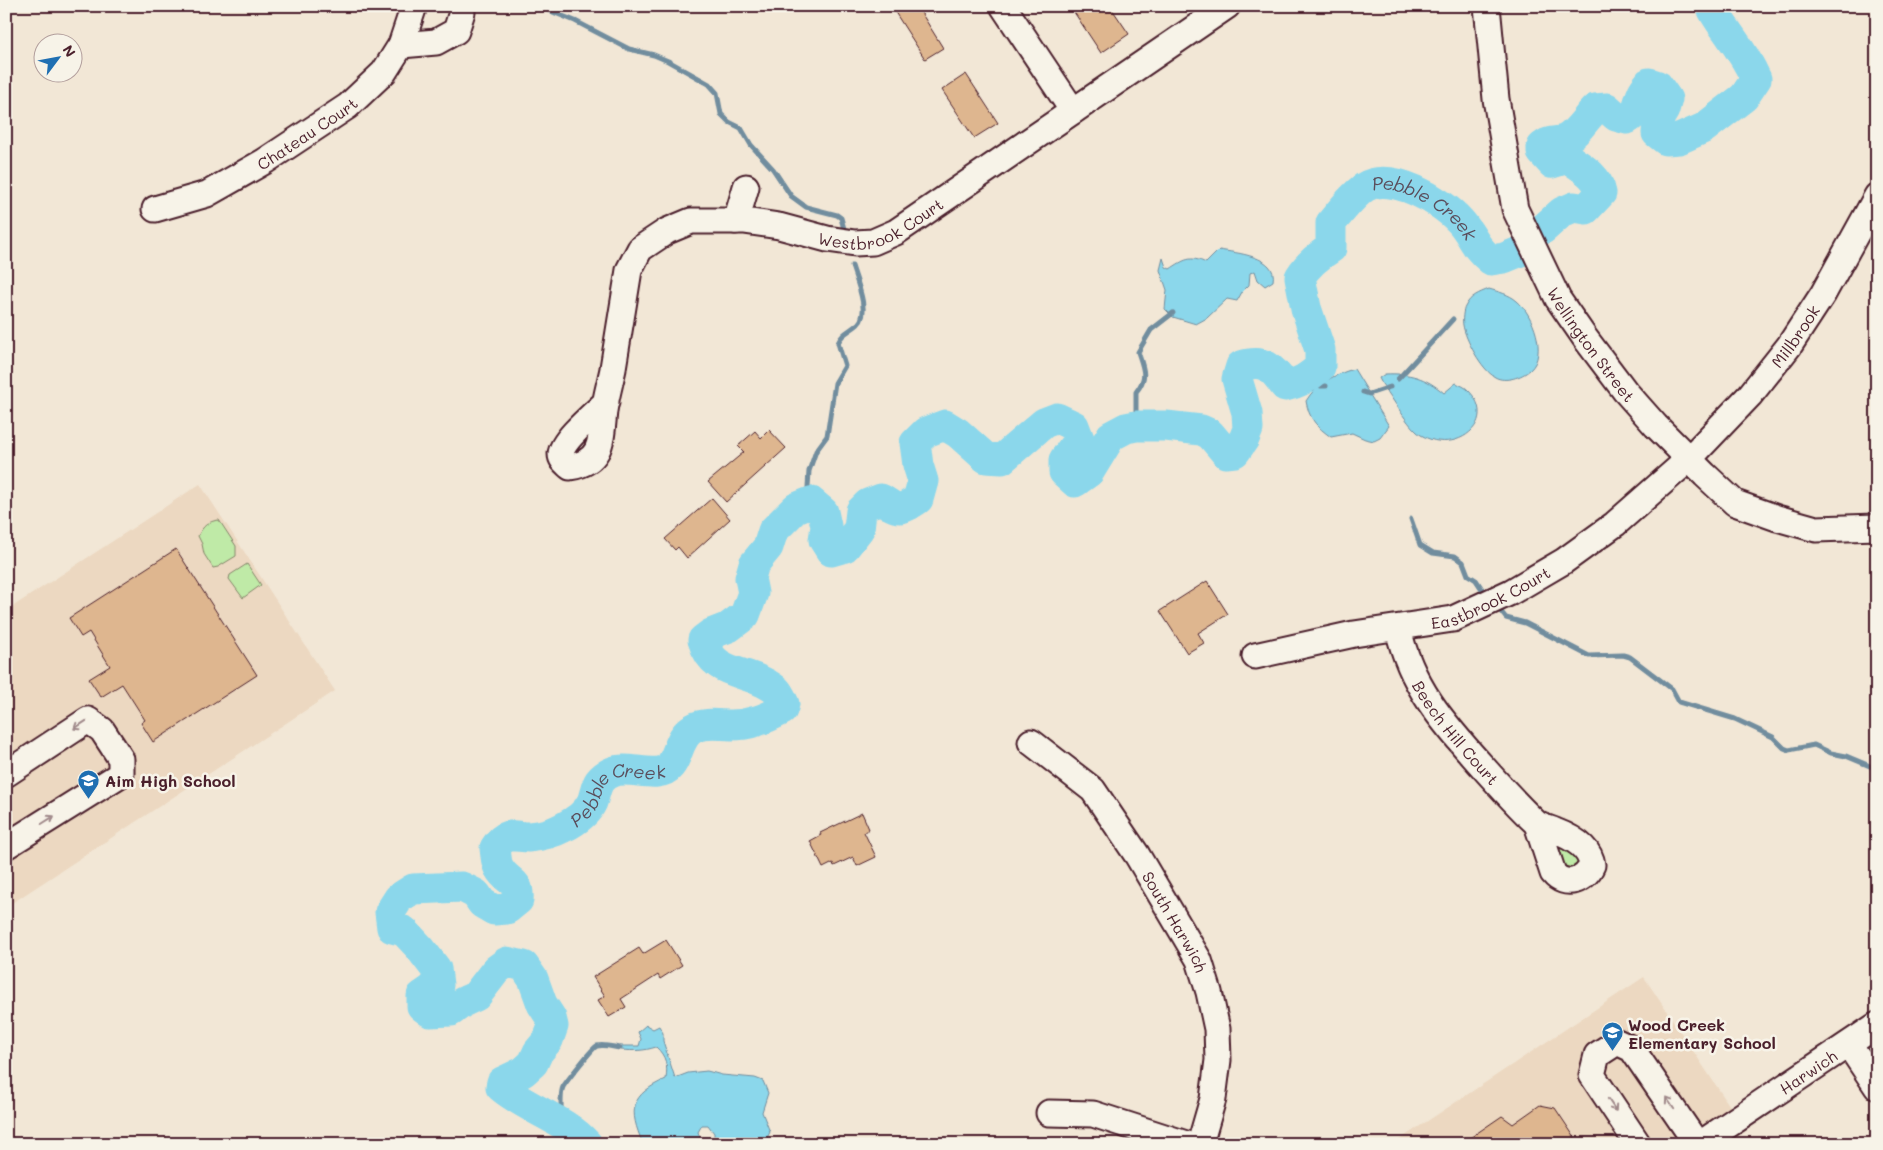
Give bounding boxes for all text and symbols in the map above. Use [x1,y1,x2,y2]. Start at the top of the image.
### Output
north arrow [32,32,82,82]
text: N [59,41,80,60]
street label: Chateau Court [253,92,361,174]
water label: Pebble Creek [1370,170,1483,245]
street label: Westbrook Court [816,193,947,254]
street label: Wellington Street [1543,284,1640,406]
street label: Millbrook [1766,301,1824,371]
street label: Eastbrook Court [1429,561,1554,633]
street label: Beech Hill Court [1408,676,1504,789]
one-way arrow [74,721,88,731]
water label: Pebble Creek [565,758,668,832]
school or university icon: Aim High School [77,768,101,799]
place label: Aim High School [105,770,236,791]
one-way arrow [40,815,54,825]
street label: South Harwich [1138,867,1213,975]
place label: Wood Creek Elementary School [1628,1014,1776,1053]
school or university icon: Wood Creek Elementary School [1600,1021,1624,1052]
street label: Harwich [1775,1045,1841,1098]
one-way arrow [1607,1097,1617,1111]
one-way arrow [1664,1097,1674,1111]

